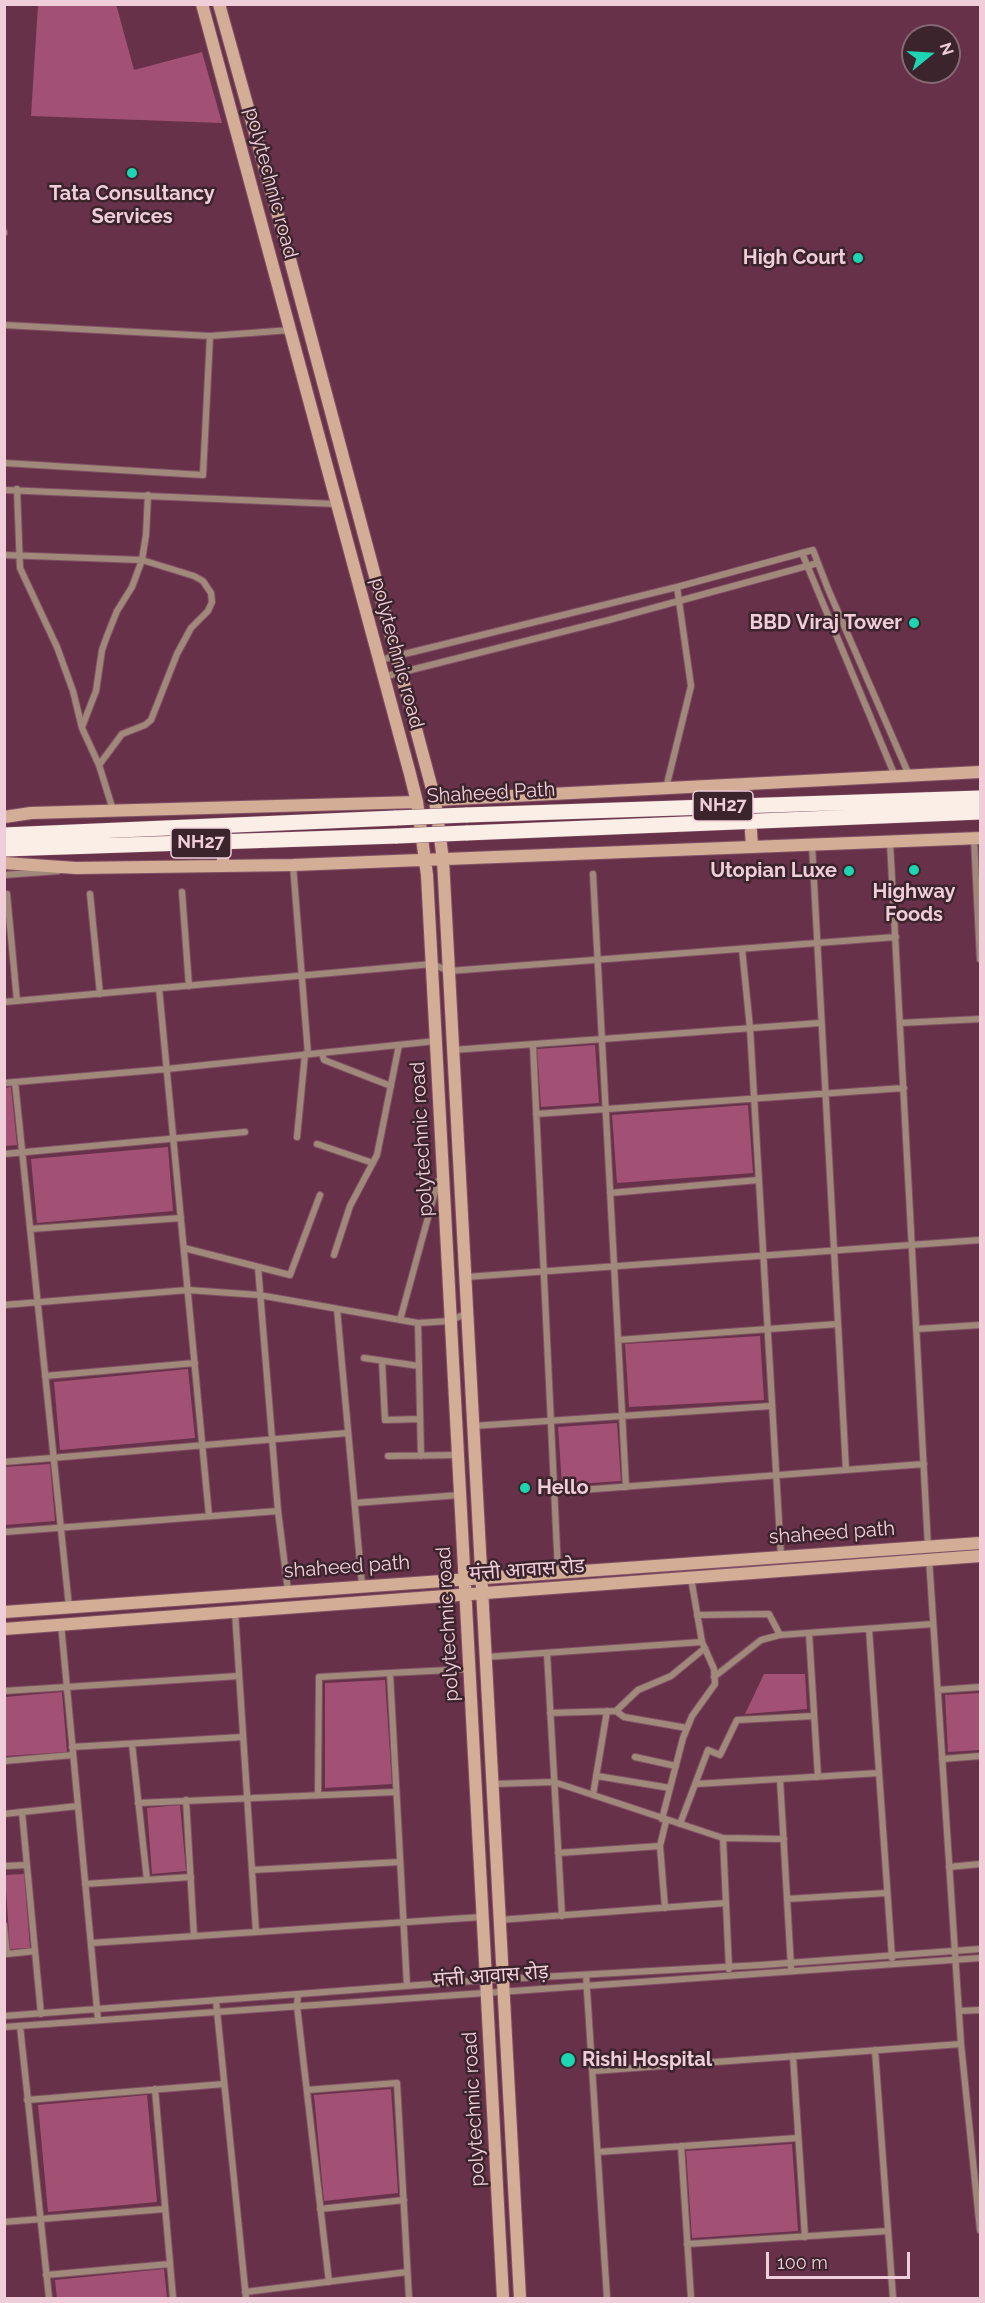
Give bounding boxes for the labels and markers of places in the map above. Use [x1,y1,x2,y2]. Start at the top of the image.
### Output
marker: Tata Consultancy Services [125,166,139,180]
place label: Tata Consultancy Services [49,182,215,229]
place label: High Court [743,246,846,270]
marker: High Court [851,251,865,265]
place label: BBD Viraj Tower [750,611,902,635]
marker: BBD Viraj Tower [907,616,921,630]
place label: Utopian Luxe [710,859,837,883]
marker: Highway Foods [907,863,921,877]
marker: Utopian Luxe [842,864,856,878]
place label: Highway Foods [872,880,956,927]
place label: Hello [537,1476,588,1500]
marker: Hello [518,1481,532,1495]
place label: Rishi Hospital [582,2048,712,2072]
marker: Rishi Hospital [559,2051,577,2069]

